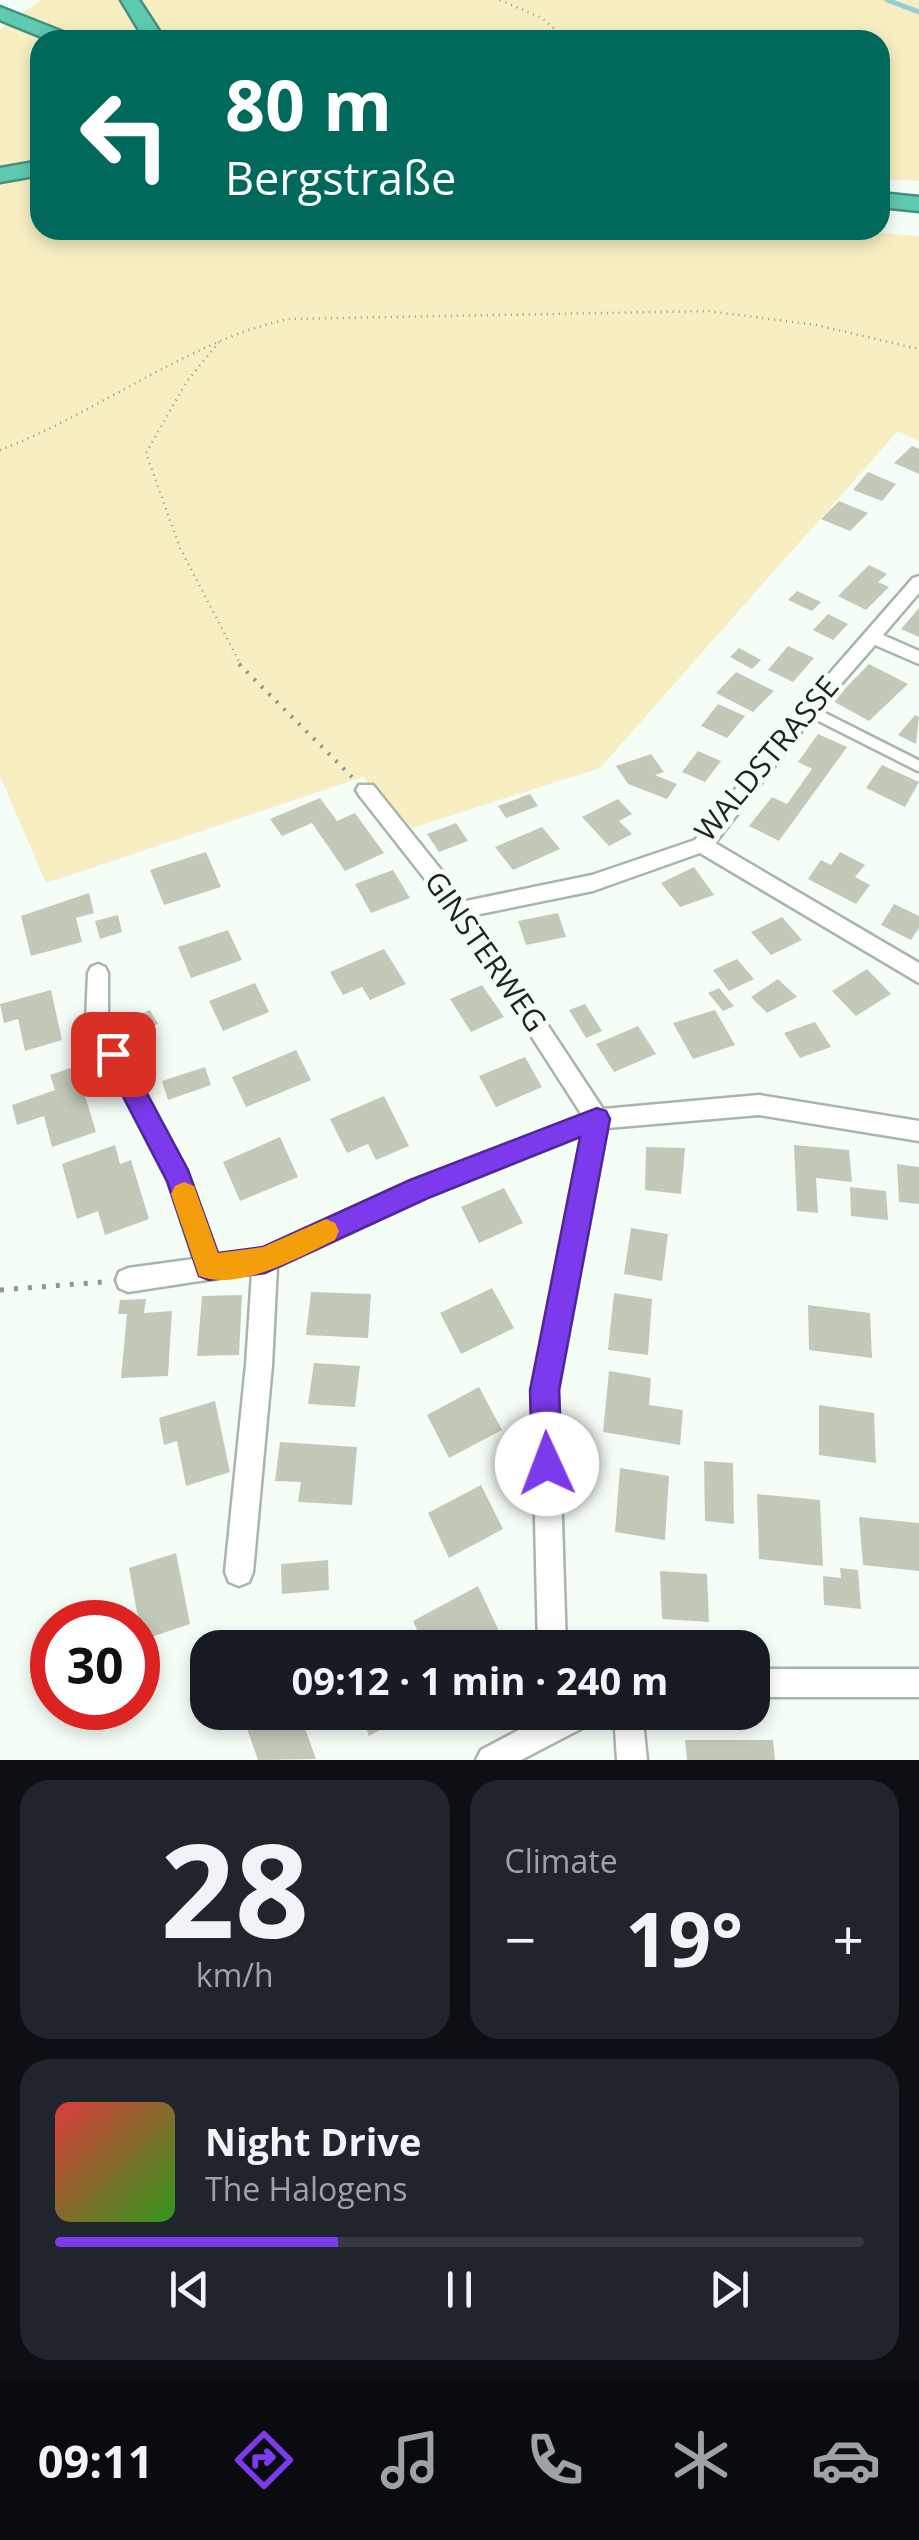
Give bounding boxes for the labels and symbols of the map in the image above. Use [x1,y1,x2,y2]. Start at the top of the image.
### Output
street label: WALDSTRASSE [685,667,847,849]
street label: GINSTERWEG [416,863,557,1040]
pin [71,1012,156,1097]
position arrow [495,1412,599,1516]
speed limit sign: 30 [30,1600,160,1730]

